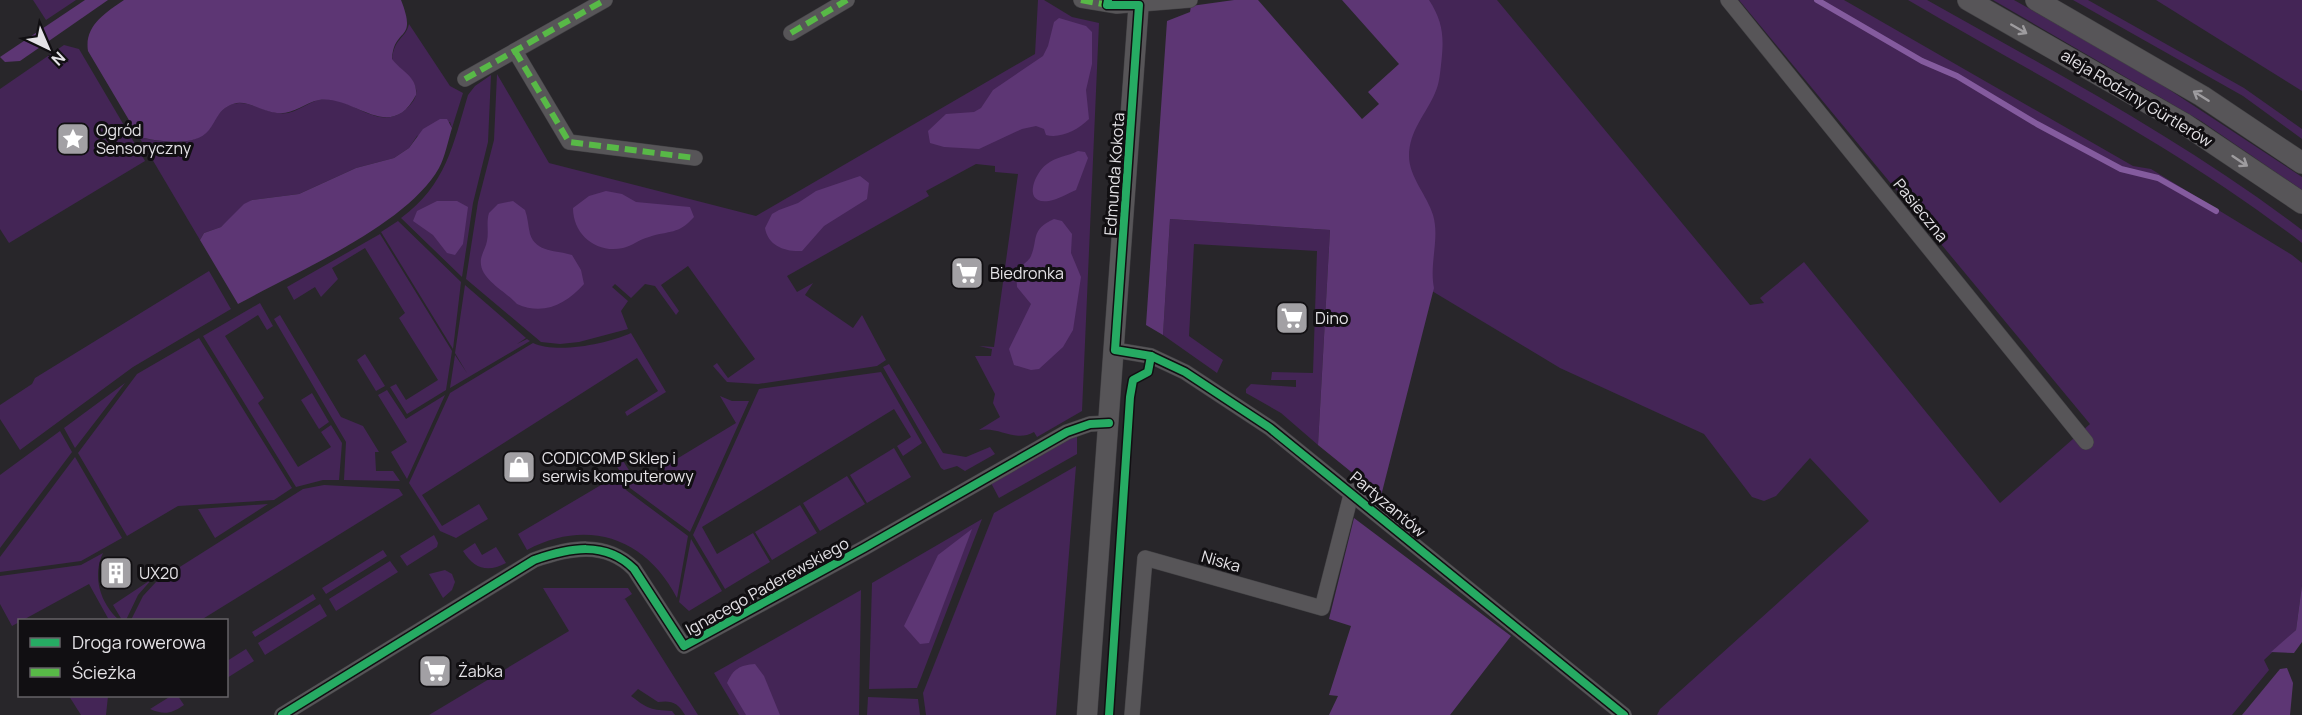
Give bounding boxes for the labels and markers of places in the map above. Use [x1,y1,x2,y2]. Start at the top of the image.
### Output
place label: Ogród Sensoryczny [96,119,192,159]
place icon: Ogród Sensoryczny [55,121,91,157]
supermarket icon: Biedronka [949,255,985,291]
place label: Biedronka [990,262,1064,284]
supermarket icon: Dino [1274,300,1310,336]
place label: Dino [1315,307,1348,329]
place label: CODICOMP Sklep i serwis komputerowy [542,447,694,487]
shop icon: CODICOMP Sklep i serwis komputerowy [501,449,537,485]
building icon: UX20 [98,555,134,591]
place label: UX20 [139,562,179,584]
supermarket icon: Żabka [417,653,453,689]
place label: Żabka [458,660,503,682]

